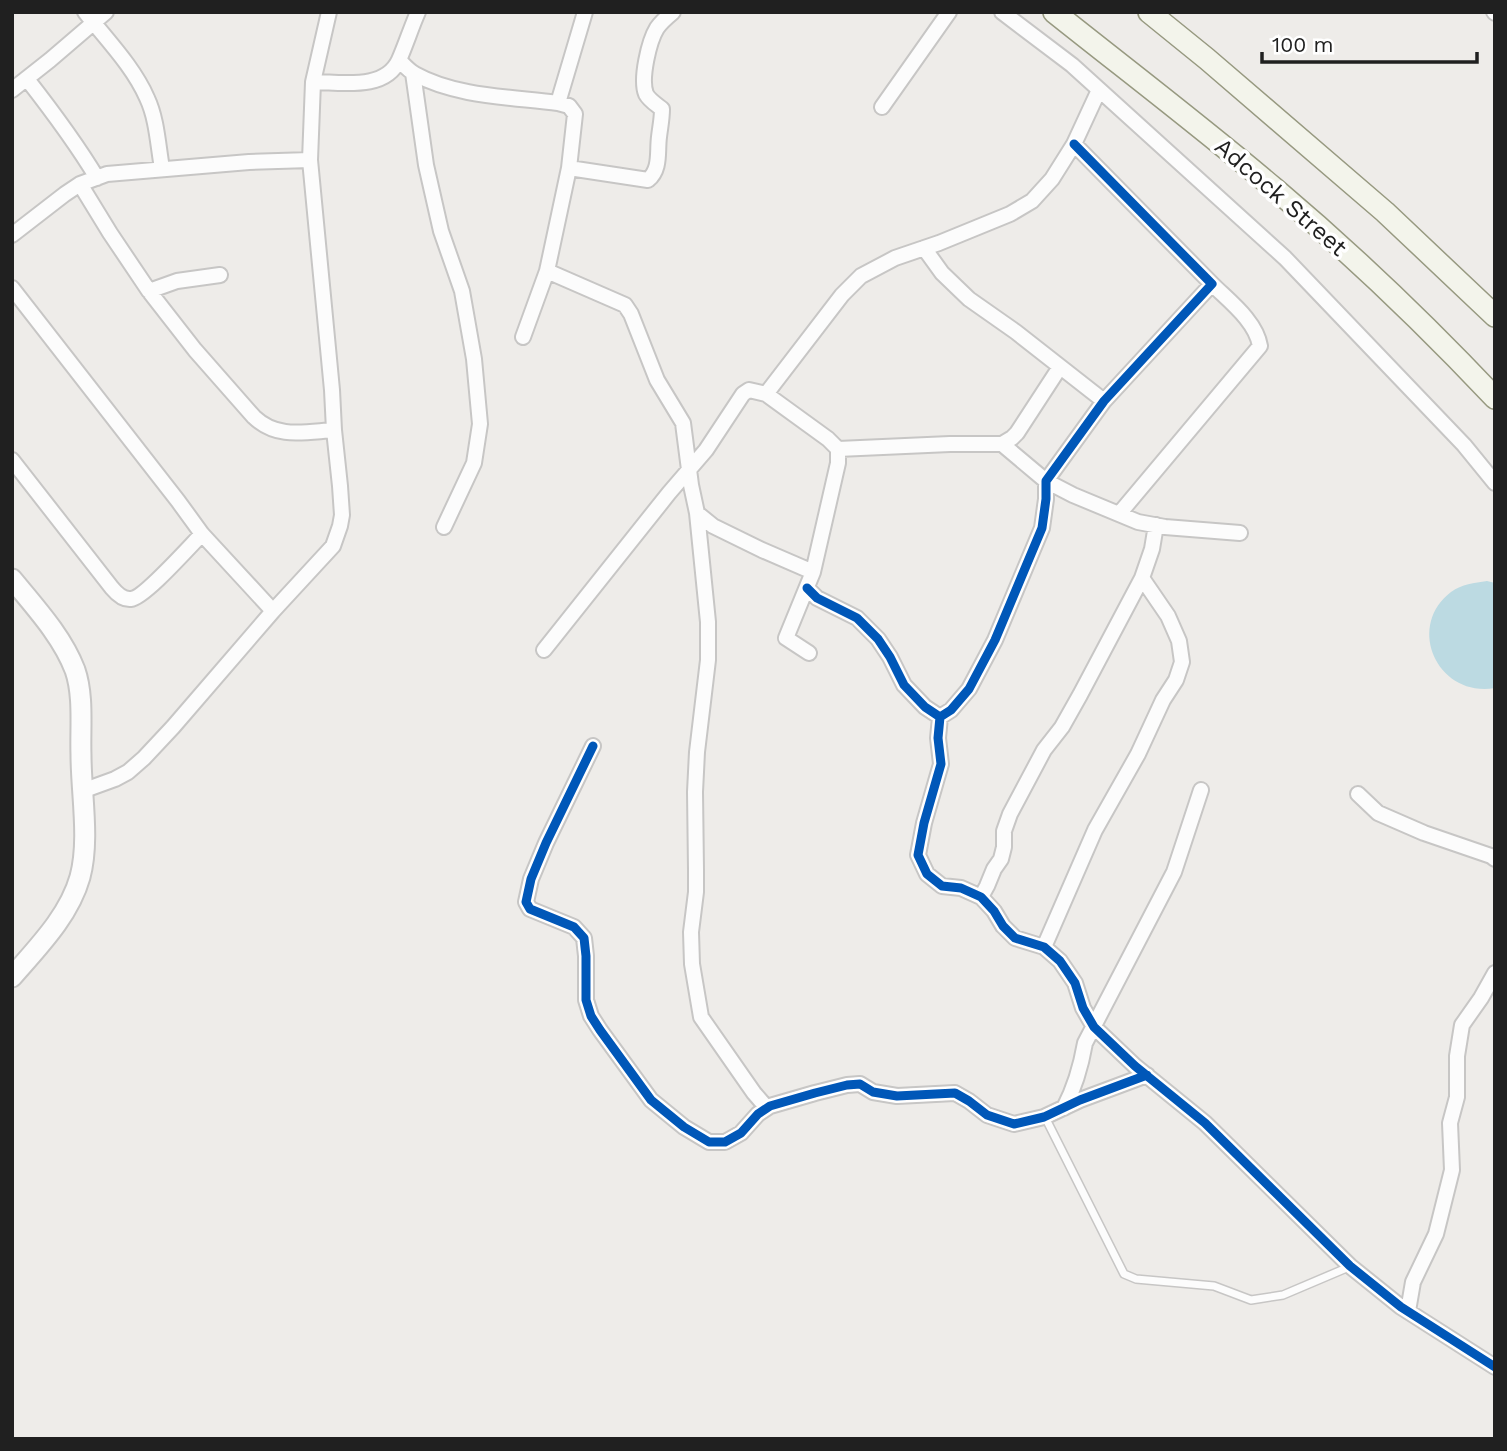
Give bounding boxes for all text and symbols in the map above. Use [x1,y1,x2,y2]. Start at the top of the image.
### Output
scale bar [1262,21,1477,65]
text: 100 m [1272,32,1334,57]
street label: Adcock Street [1209,132,1353,262]

